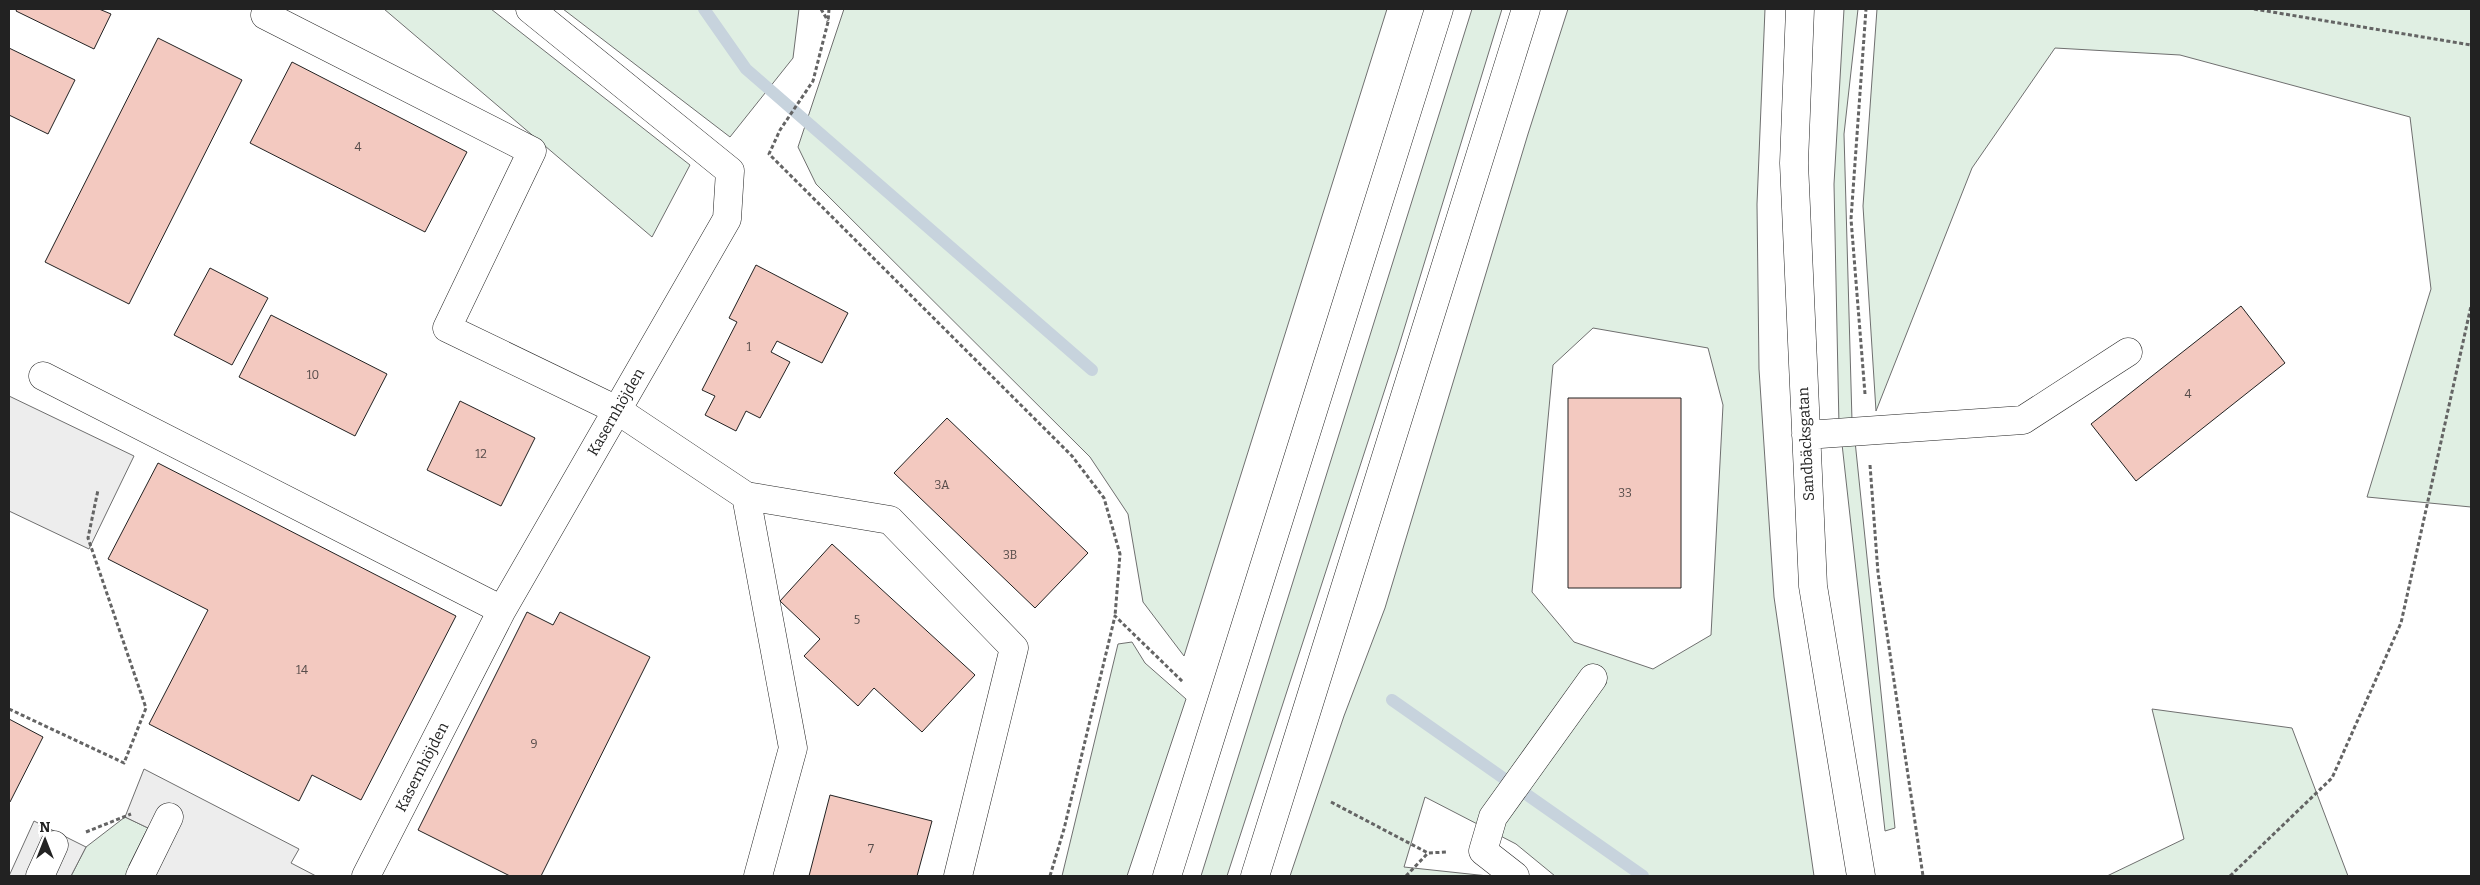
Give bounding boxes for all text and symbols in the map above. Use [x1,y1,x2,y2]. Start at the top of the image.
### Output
house number: 4 [354,140,362,154]
house number: 1 [747,340,752,354]
street label: Kasernhöjden [584,365,649,459]
house number: 10 [307,368,319,382]
street label: Sandbäcksgatan [1794,386,1818,501]
house number: 4 [2184,387,2192,401]
house number: 12 [475,447,487,461]
house number: 3A [935,478,950,492]
house number: 33 [1618,486,1632,500]
house number: 3B [1003,548,1017,562]
house number: 5 [854,613,860,627]
house number: 14 [296,663,308,677]
street label: Kasernhöjden [392,719,453,815]
house number: 9 [530,737,538,751]
north arrow [20,815,70,865]
text: N [40,819,51,836]
house number: 7 [868,842,874,856]

